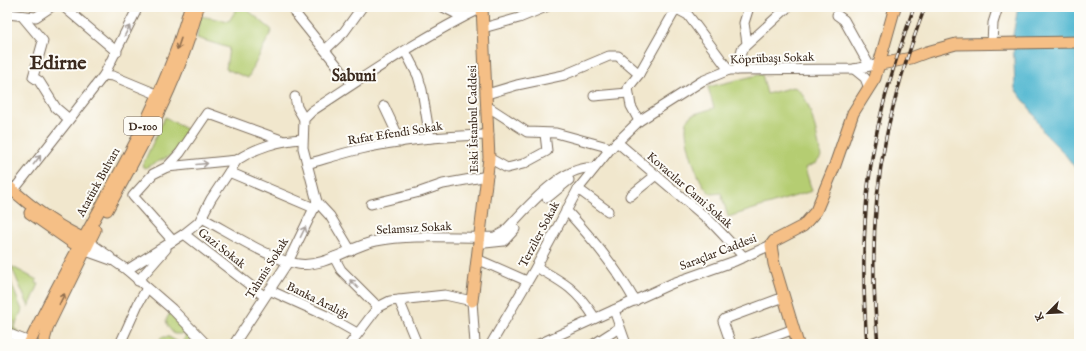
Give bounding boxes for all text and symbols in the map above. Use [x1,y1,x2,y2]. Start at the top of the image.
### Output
one-way arrow [124,25,131,37]
one-way arrow [174,38,182,50]
street label: Köprübaşı Sokak [730,50,815,68]
district label: Edirne [29,51,87,76]
street label: Eski İstanbul Caddesi [464,65,482,173]
district label: Sabuni [332,67,377,87]
road number: D-100 [124,117,162,135]
street label: Rıfat Efendi Sokak [347,118,444,148]
street label: Atatürk Bulvarı [73,145,124,220]
street label: Kovacılar Cami Sokak [644,149,736,232]
one-way arrow [33,154,41,165]
one-way arrow [195,160,208,167]
street label: Terziler Sokak [516,198,563,270]
street label: Selamsız Sokak [376,219,453,238]
street label: Gazi Sokak [195,225,249,272]
one-way arrow [300,227,307,239]
street label: Saraçlar Caddesi [678,231,759,274]
street label: Tahmis Sokak [243,234,292,302]
street label: Banka Aralığı [284,279,351,322]
one-way arrow [349,279,359,288]
one-way arrow [58,293,66,305]
north arrow [1028,293,1068,333]
text: K [1031,309,1048,323]

